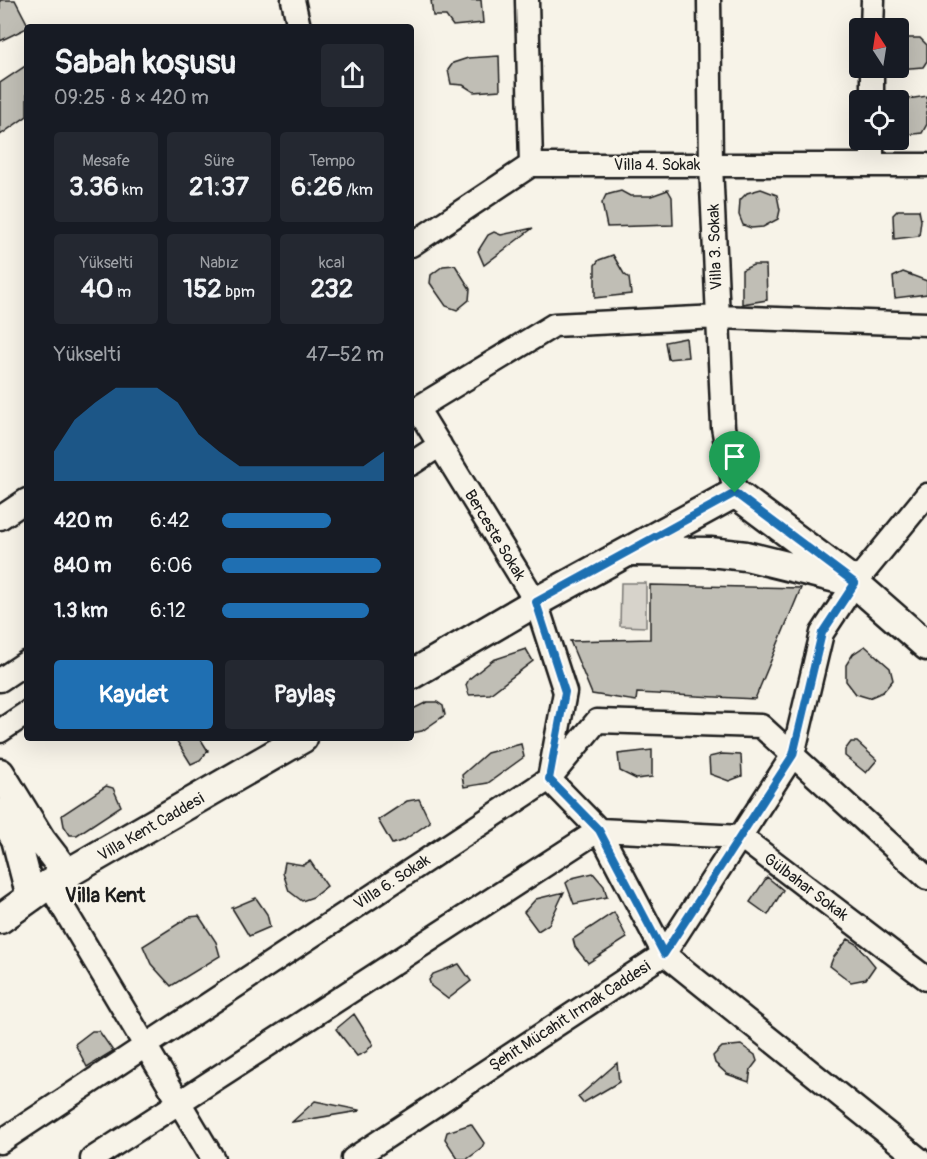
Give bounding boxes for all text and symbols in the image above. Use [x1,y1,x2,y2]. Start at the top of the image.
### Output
north arrow [849,18,909,78]
map controls [849,18,909,150]
text: Sabah koşusu [54,42,236,83]
button: share [321,44,384,107]
text: 09:25 · 8 × 420 m [54,85,209,110]
button: locate [849,90,909,150]
text: Mesafe [82,151,130,171]
text: Süre [204,151,234,171]
text: Tempo [309,151,355,171]
street label: Villa 4. Sokak [614,155,701,175]
text: 3.36 [69,171,119,203]
text: 21:37 [189,171,249,203]
text: 6:26 [291,171,343,203]
text: km [119,180,143,200]
text: /km [343,180,373,200]
street label: Villa 3. Sokak [703,203,727,291]
text: Yükselti [79,253,133,273]
text: Nabız [200,253,238,273]
text: kcal [319,253,345,273]
text: 40 [81,273,114,305]
text: 152 [183,273,222,305]
text: 232 [311,273,353,305]
text: m [114,282,131,302]
text: bpm [222,282,255,302]
text: Yükselti [54,342,121,367]
text: 47–52 m [306,342,384,367]
pin [709,431,760,493]
icon: arrive [718,440,751,473]
street label: Berceste Sokak [460,486,530,584]
text: 420 m [54,508,113,533]
text: 6:42 [150,508,190,533]
text: 840 m [54,553,111,578]
text: 6:06 [150,553,192,578]
text: 1.3 km [54,598,108,623]
text: 6:12 [150,598,186,623]
button: Kaydet [54,660,213,729]
button: Paylaş [225,660,384,729]
street label: Villa Kent Caddesi [94,788,208,866]
street label: Gülbahar Sokak [760,849,853,926]
street label: Villa 6. Sokak [350,850,434,914]
district label: Villa Kent [65,883,146,908]
street label: Şehit Mücahit Irmak Caddesi [485,956,655,1076]

